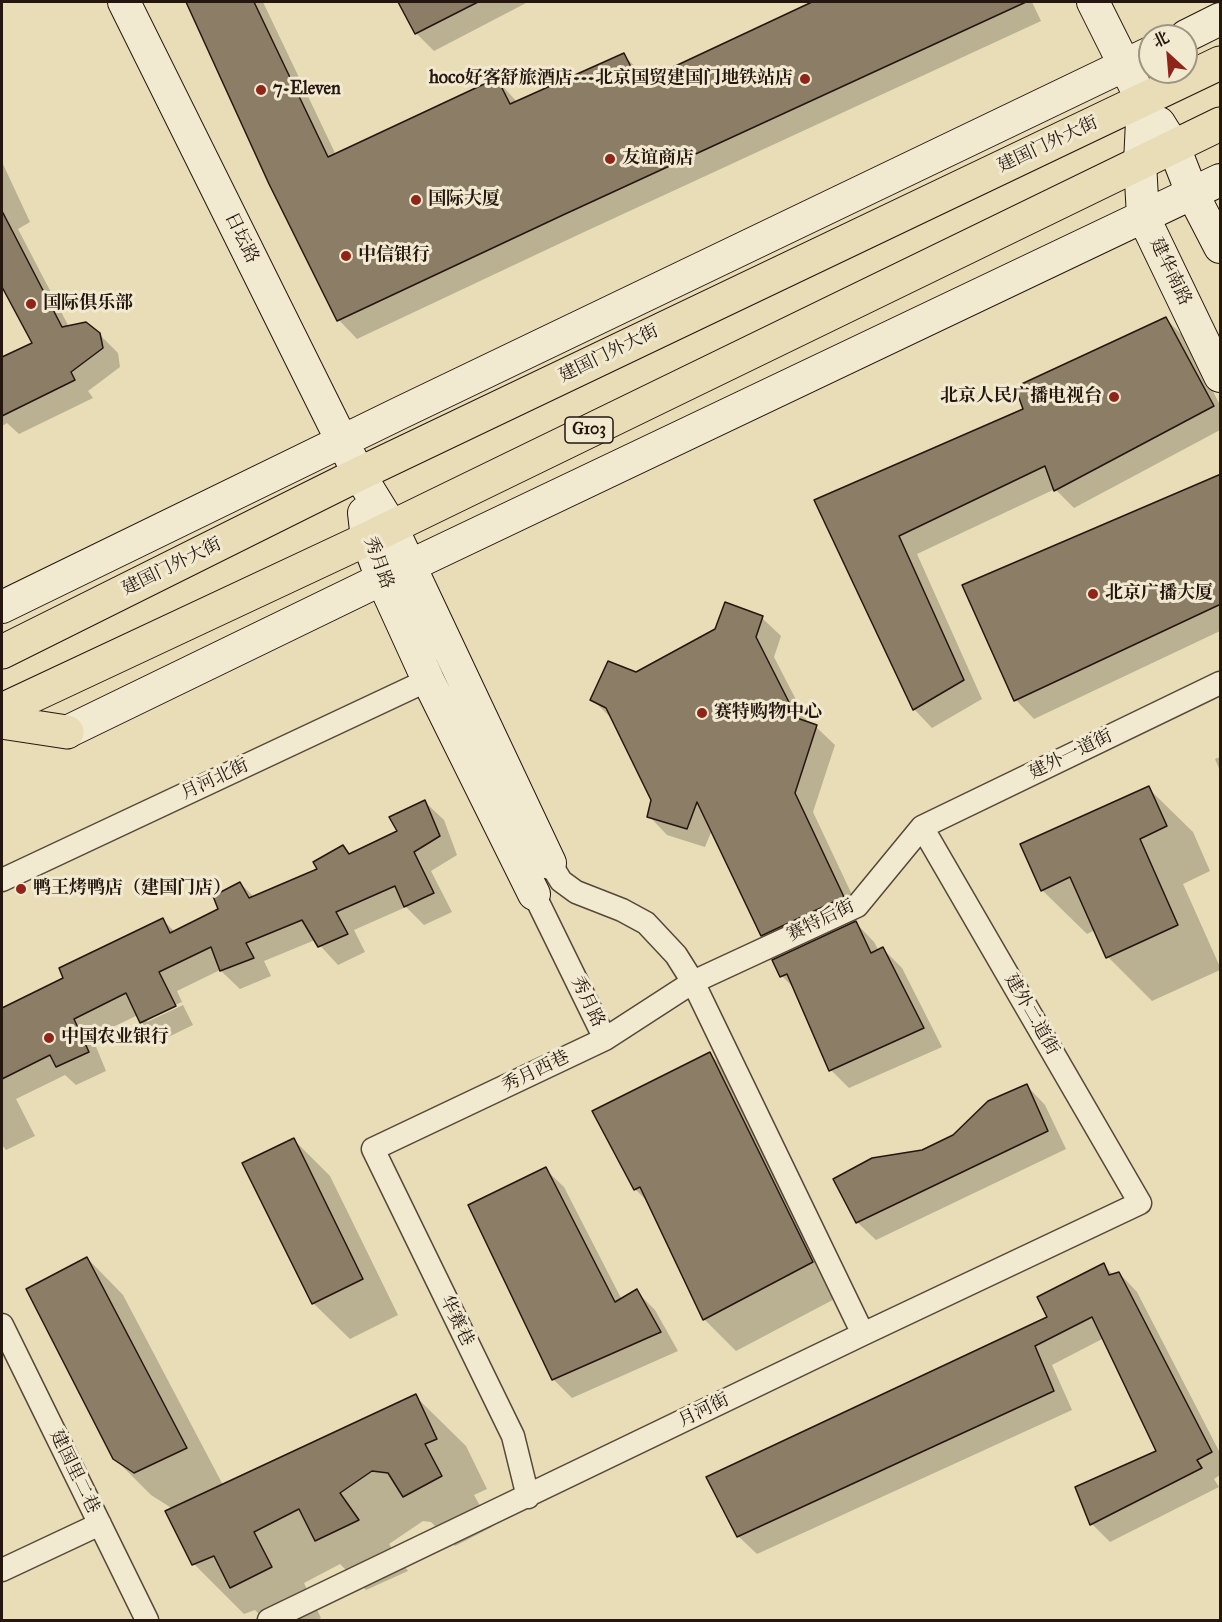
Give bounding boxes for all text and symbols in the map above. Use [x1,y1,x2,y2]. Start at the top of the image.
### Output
north arrow [1138,24,1198,84]
text: 北 [1149,27,1172,51]
place label: hoco好客舒旅酒店---北京国贸建国门地铁站店 [429,68,793,90]
marker: hoco好客舒旅酒店---北京国贸建国门地铁站店 [798,72,812,86]
place label: 7-Eleven [273,79,341,101]
marker: 7-Eleven [254,83,268,97]
street label: 建国门外大街 [994,112,1102,178]
place label: 友谊商店 [622,148,694,170]
marker: 友谊商店 [603,152,617,166]
place label: 国际大厦 [428,189,500,211]
marker: 国际大厦 [409,193,423,207]
street label: 日坛路 [219,209,263,267]
street label: 建华南路 [1145,235,1195,309]
place label: 中信银行 [358,245,430,267]
marker: 中信银行 [339,249,353,263]
place label: 国际俱乐部 [43,293,133,315]
marker: 国际俱乐部 [24,297,38,311]
street label: 建国门外大街 [556,321,662,387]
place label: 北京人民广播电视台 [940,386,1102,408]
marker: 北京人民广播电视台 [1107,390,1121,404]
road number: G103 [565,417,613,443]
street label: 建国门外大街 [119,534,225,600]
street label: 秀月路 [359,534,397,592]
place label: 北京广播大厦 [1105,583,1213,605]
marker: 北京广播大厦 [1086,587,1100,601]
place label: 赛特购物中心 [714,702,822,724]
marker: 赛特购物中心 [695,706,709,720]
street label: 建外一道街 [1026,726,1116,784]
street label: 月河北街 [178,755,252,805]
place label: 鸭王烤鸭店（建国门店） [33,878,231,900]
marker: 鸭王烤鸭店（建国门店） [14,882,28,896]
street label: 赛特后街 [784,896,858,946]
street label: 建外二道街 [999,971,1063,1059]
street label: 秀月路 [565,973,609,1031]
place label: 中国农业银行 [61,1027,169,1049]
marker: 中国农业银行 [42,1031,56,1045]
street label: 秀月西巷 [499,1047,573,1097]
street label: 华赛巷 [434,1292,478,1350]
street label: 月河街 [675,1389,733,1433]
street label: 建国里二巷 [45,1427,103,1517]

